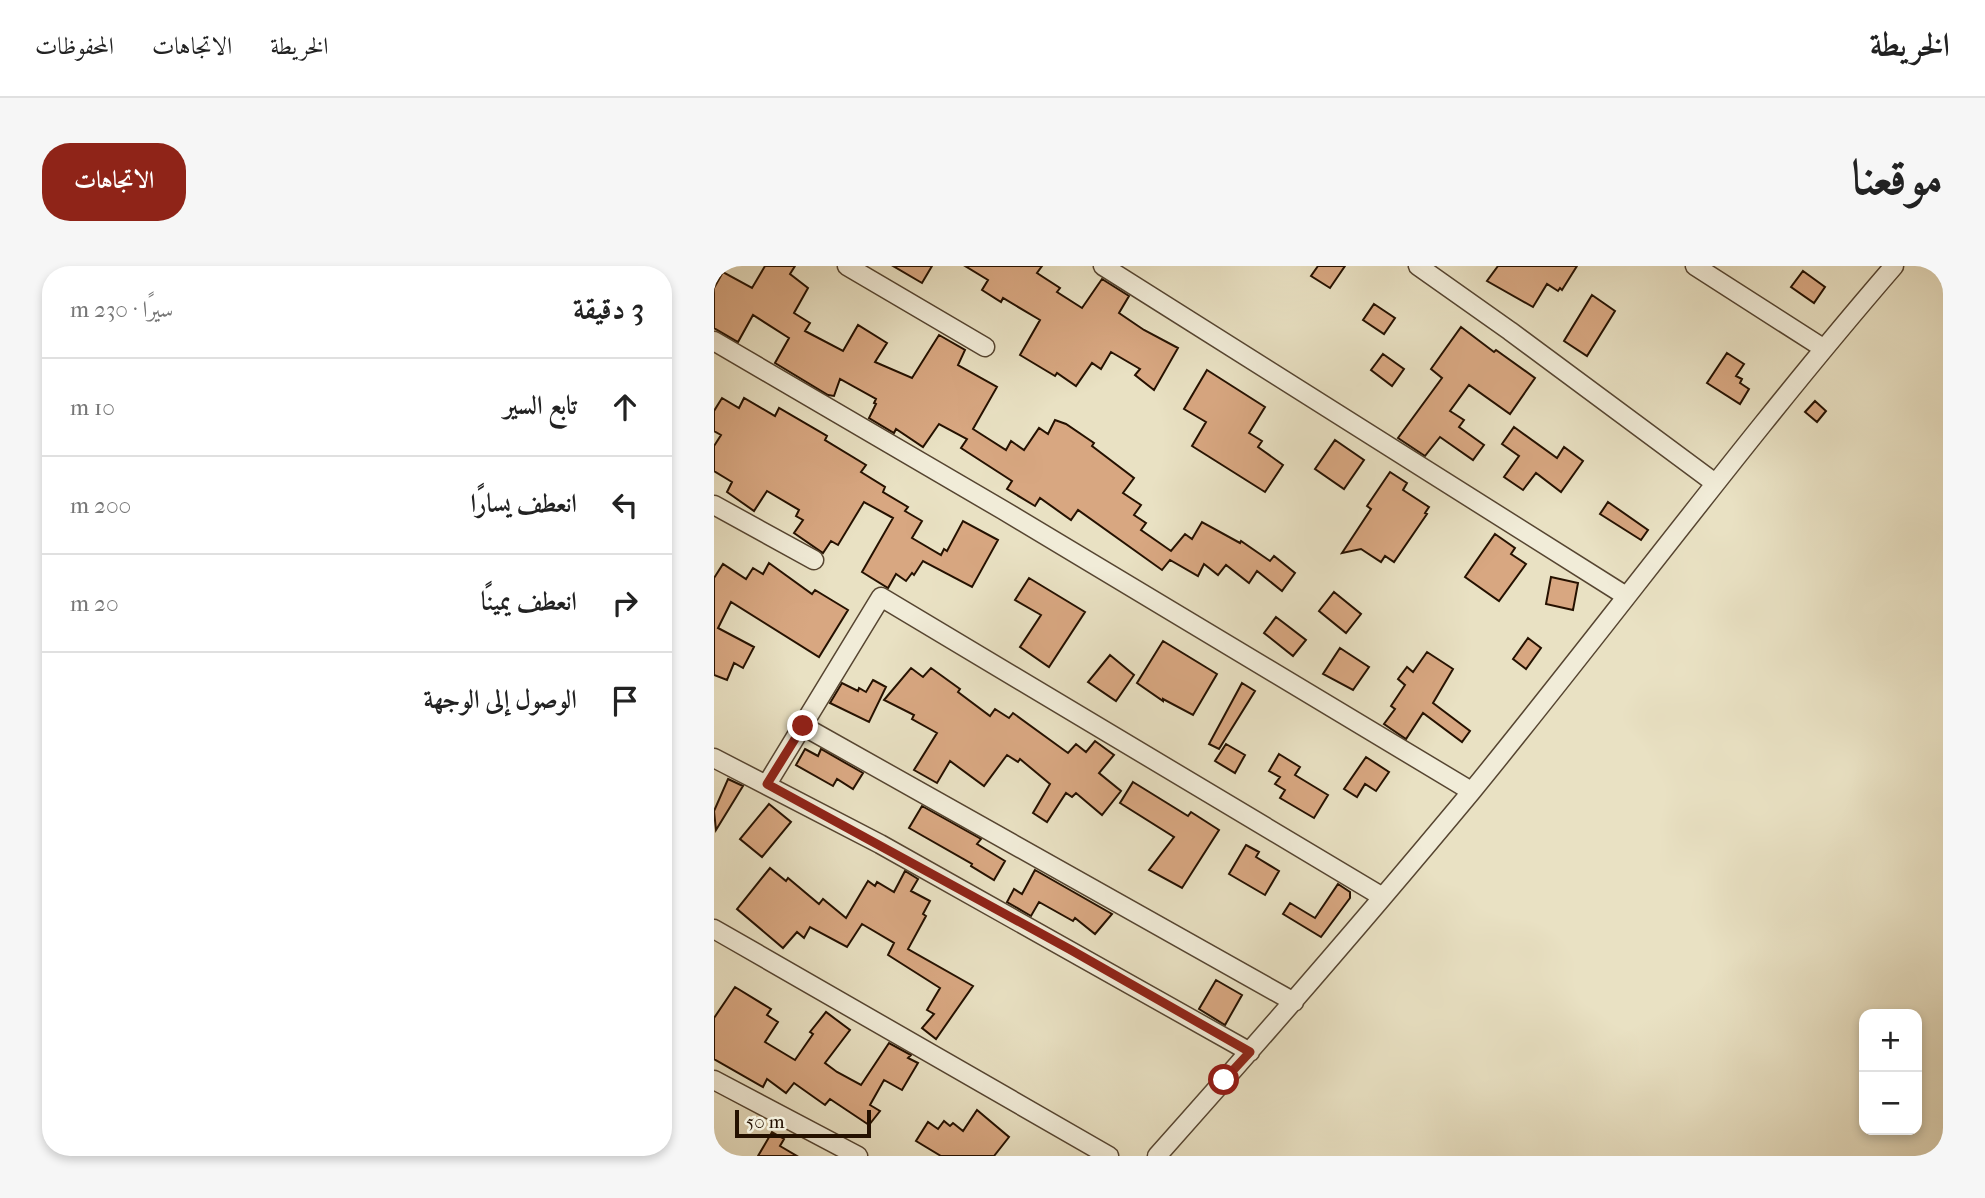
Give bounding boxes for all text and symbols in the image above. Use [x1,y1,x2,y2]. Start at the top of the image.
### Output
text: الخريطة [1870,26,1950,65]
text: المحفوظات [35,32,114,60]
text: الاتجاهات [152,32,232,60]
text: الخريطة [270,32,329,60]
button: الاتجاهات [42,143,186,221]
text: موقعنا [1851,149,1943,207]
text: 3 دقيقة [573,292,644,327]
text: سيرًا · 230 m [70,296,173,323]
icon: ahead [606,388,644,426]
text: تابع السير [504,390,577,421]
text: 10 m [70,394,115,421]
icon: left [606,486,644,524]
text: انعطف يسارًا [470,488,577,519]
text: 200 m [70,492,131,519]
icon: right [606,584,644,622]
text: انعطف يمينًا [481,586,577,617]
text: 20 m [70,590,119,617]
icon: arrive [606,682,644,720]
text: الوصول إلى الوجهة [423,684,577,715]
route end [787,710,818,741]
map controls [1859,1009,1922,1135]
button: + [1859,1009,1922,1072]
route start [1208,1064,1239,1095]
button: − [1859,1072,1922,1135]
scale bar [735,1107,872,1139]
text: 50 m [746,1111,785,1133]

